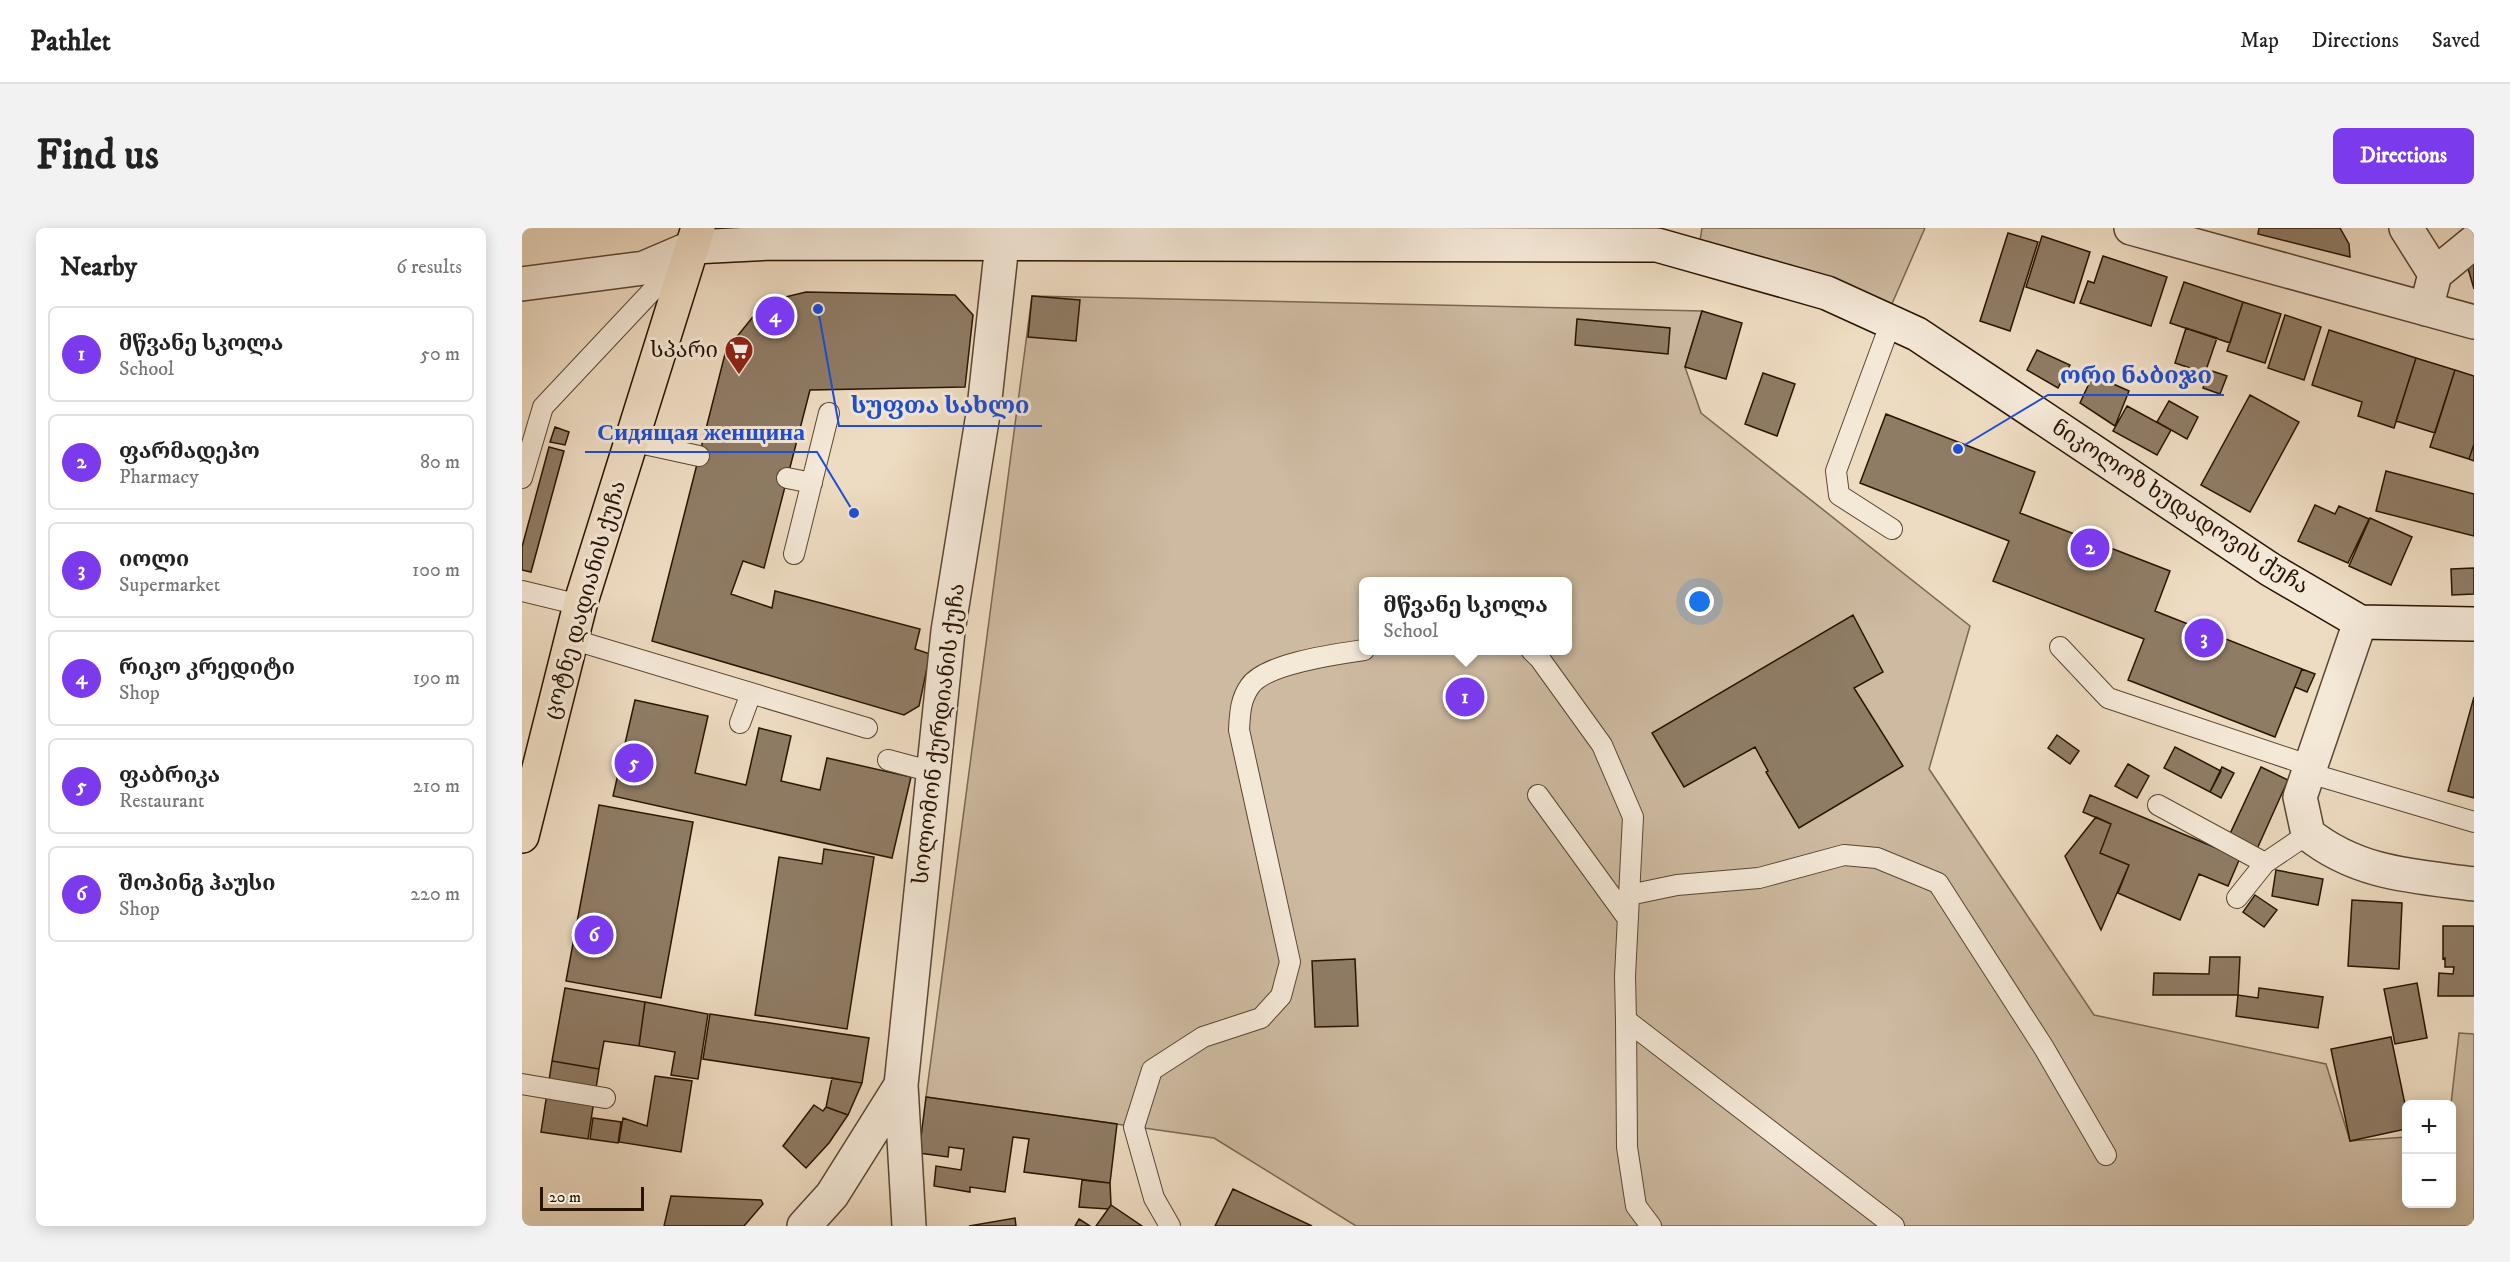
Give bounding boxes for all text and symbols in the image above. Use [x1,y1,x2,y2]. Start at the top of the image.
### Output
text: Pathlet [30,24,111,59]
text: Map [2240,28,2279,54]
text: Directions [2312,28,2399,54]
text: Saved [2432,28,2480,54]
button: Directions [2333,128,2474,184]
text: Find us [36,130,159,182]
text: Nearby [60,251,137,284]
text: 6 results [396,255,462,280]
pin: 4 [756,294,794,338]
text: მწვანე სკოლა [119,330,283,357]
supermarket icon: სპარი [723,334,755,376]
place label: სპარი [650,337,718,364]
text: 1 [78,342,85,367]
text: 50 m [420,342,460,367]
callout: ორი ნაბიჯი [2048,353,2224,395]
text: School [119,357,174,382]
text: ორი ნაბიჯი [2060,361,2212,391]
callout: სუფთა სახლი [839,384,1042,426]
text: სუფთა სახლი [851,391,1029,421]
callout: Сидящая женщина [585,410,817,452]
street label: ნიკოლოზ ხუდადოვის ქუჩა [2046,414,2314,600]
text: Сидящая женщина [597,418,805,448]
text: ფარმადეპო [119,438,260,465]
text: 2 [77,450,86,475]
text: 80 m [420,450,460,475]
text: Pharmacy [119,465,199,490]
street label: ცოტნე დადიანის ქუჩა [538,478,632,722]
pin: 2 [2070,526,2110,570]
text: იოლი [119,546,189,573]
text: 3 [78,558,85,583]
text: 100 m [412,558,460,583]
text: Supermarket [119,573,220,598]
popup [1359,577,1572,655]
street label: სოლომონ ქურდიანის ქუჩა [907,582,971,886]
your location [1685,587,1714,616]
text: მწვანე სკოლა [1383,592,1548,619]
pin: 3 [2184,616,2224,660]
text: School [1383,619,1438,644]
text: რიკო კრედიტი [119,654,295,681]
text: 4 [76,666,87,691]
text: 190 m [413,666,460,691]
pin: 1 [1446,674,1484,720]
text: Shop [119,681,160,706]
pin: 5 [614,740,654,786]
text: ფაბრიკა [119,762,220,789]
text: 5 [77,774,86,799]
text: 210 m [413,774,460,799]
text: Restaurant [119,789,204,814]
text: შოპინგ ჰაუსი [119,870,276,897]
text: 6 [76,882,87,907]
text: 220 m [410,882,460,907]
text: Shop [119,897,160,922]
pin: 6 [574,912,614,958]
map controls [2402,1100,2456,1208]
button: + [2402,1100,2456,1154]
button: − [2402,1154,2456,1208]
scale bar [540,1184,644,1212]
text: 20 m [549,1187,581,1207]

